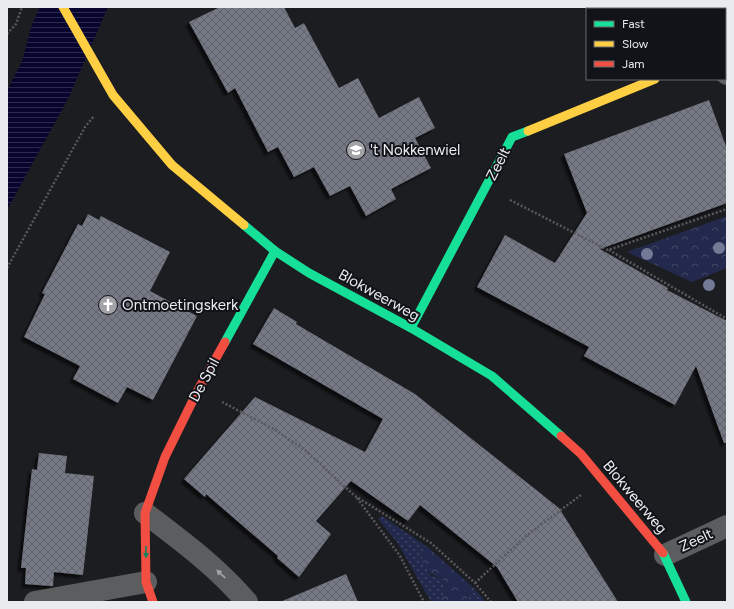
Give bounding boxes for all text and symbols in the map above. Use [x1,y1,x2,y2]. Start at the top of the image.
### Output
legend [586,8,726,80]
text: Fast [622,17,645,31]
text: Slow [622,37,649,51]
text: Jam [622,57,645,71]
school or university icon: 't Nokkenwiel [345,139,367,161]
place label: 't Nokkenwiel [370,141,460,159]
street label: Zeelt [482,144,514,184]
street label: Blokweerweg [335,265,423,325]
church icon: Ontmoetingskerk [97,294,119,316]
place label: Ontmoetingskerk [122,296,239,314]
street label: De Spil [185,355,223,405]
street label: Blokweerweg [599,457,671,537]
street label: Zeelt [676,524,716,556]
one-way arrow [143,546,149,559]
one-way arrow [216,569,226,578]

